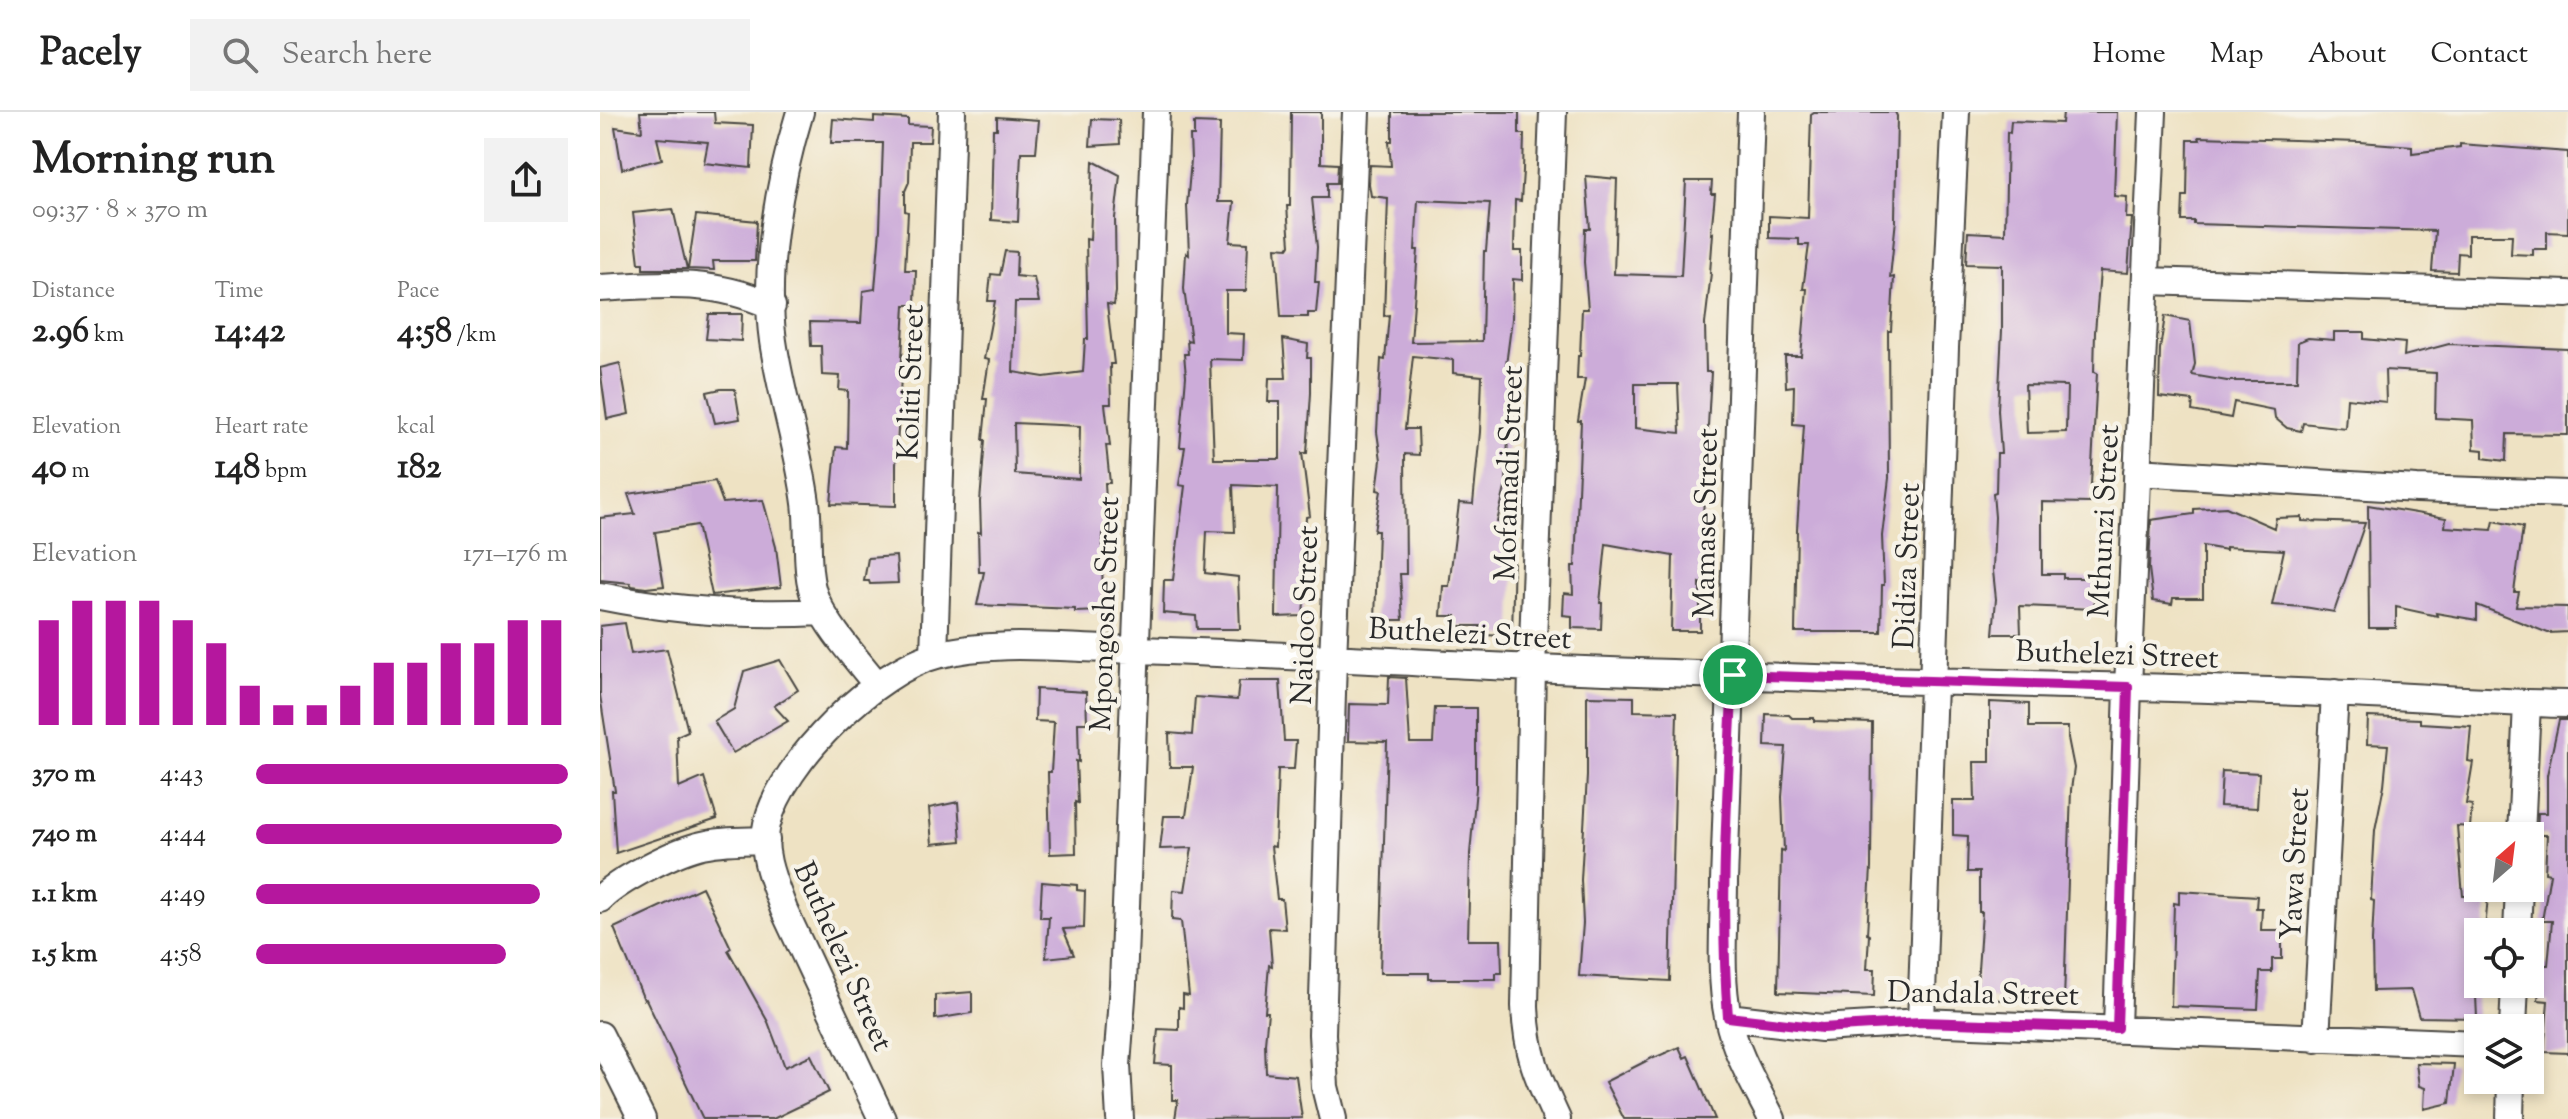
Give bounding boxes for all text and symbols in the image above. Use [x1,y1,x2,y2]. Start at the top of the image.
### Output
search box [190,19,750,91]
text: Pacely [40,28,142,82]
icon: search [218,33,262,77]
text: Search here [282,34,432,77]
text: Home [2092,35,2166,75]
text: Map [2210,35,2264,75]
text: About [2308,35,2386,75]
text: Contact [2430,35,2528,75]
text: Morning run [32,130,275,193]
button: share [484,138,568,222]
text: 09:37 · 8 × 370 m [32,192,208,229]
text: Distance [32,276,115,308]
text: Time [215,276,264,308]
text: Pace [397,276,439,308]
street label: Koliti Street [888,303,937,461]
text: 2.96 [32,308,89,357]
text: 14:42 [215,308,285,357]
text: 4:58 [397,308,452,357]
text: km [89,320,124,352]
text: /km [452,320,496,352]
street label: Mofamadi Street [1485,365,1536,581]
text: Elevation [32,412,121,444]
text: Heart rate [215,412,309,444]
text: kcal [397,412,435,444]
street label: Mthunzi Street [2079,423,2132,619]
street label: Mamase Street [1684,428,1731,618]
text: 40 [32,444,67,493]
text: 148 [215,444,260,493]
text: 182 [397,444,441,493]
text: m [67,456,90,488]
text: bpm [260,456,307,488]
street label: Didiza Street [1884,482,1933,650]
street label: Mpongoshe Street [1081,496,1132,733]
street label: Naidoo Street [1282,525,1331,705]
text: Elevation [32,536,137,573]
text: 171–176 m [463,536,568,573]
street label: Buthelezi Street [1367,609,1573,662]
street label: Buthelezi Street [2015,631,2219,682]
pin [1699,641,1767,709]
icon: arrive [1711,653,1755,697]
text: 370 m [32,756,96,793]
text: 4:43 [160,756,203,793]
street label: Yawa Street [2271,787,2322,942]
text: 740 m [32,816,97,853]
text: 4:44 [160,816,206,853]
north arrow [2464,822,2544,902]
map controls [2464,822,2544,1094]
street label: Buthelezi Street [781,855,903,1059]
text: 1.1 km [32,876,97,913]
text: 4:49 [160,876,205,913]
button: locate [2464,918,2544,998]
text: 1.5 km [32,936,98,973]
text: 4:58 [160,936,202,973]
street label: Dandala Street [1887,972,2079,1019]
button: layers [2464,1014,2544,1094]

